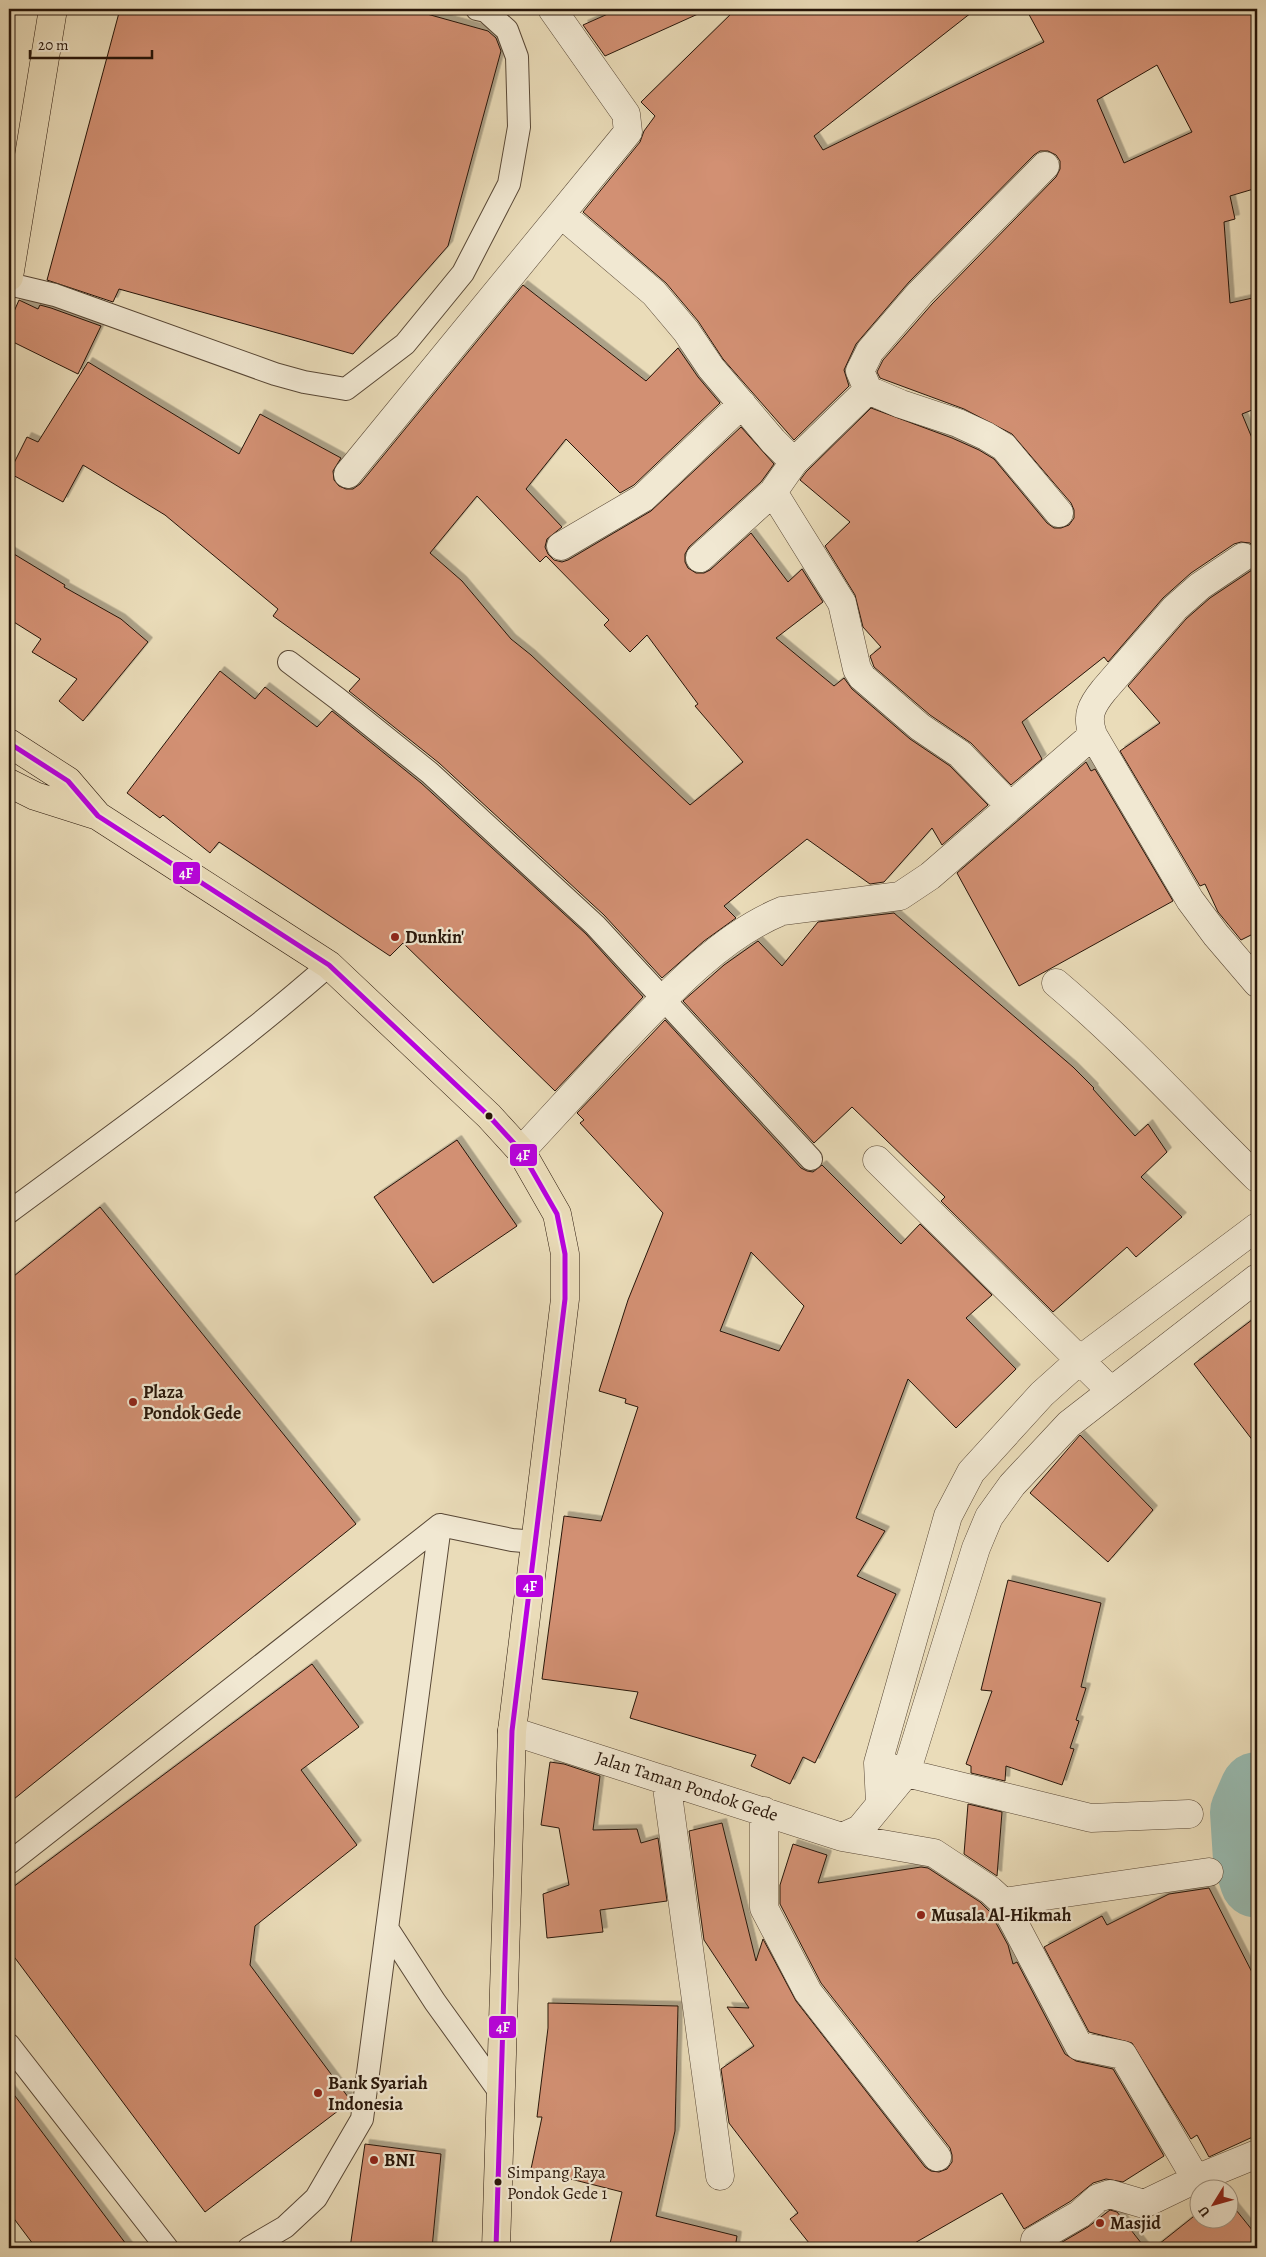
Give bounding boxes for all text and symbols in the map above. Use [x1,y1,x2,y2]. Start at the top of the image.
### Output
scale bar [30,28,152,60]
text: 20 m [38,35,69,55]
line badge: 4F [172,861,201,885]
text: 4F [179,864,194,883]
place label: Dunkin' [405,925,464,949]
marker: Dunkin' [389,931,401,943]
unlabelled marker [484,1111,494,1121]
line badge: 4F [509,1143,538,1167]
text: 4F [516,1146,531,1165]
place label: Plaza Pondok Gede [143,1380,241,1425]
marker: Plaza Pondok Gede [127,1396,139,1408]
line badge: 4F [515,1574,544,1598]
text: 4F [523,1577,538,1596]
street label: Jalan Taman Pondok Gede [593,1745,781,1827]
place label: Musala Al-Hikmah [931,1903,1072,1927]
marker: Musala Al-Hikmah [915,1909,927,1921]
line badge: 4F [488,2015,517,2039]
text: 4F [496,2018,511,2037]
place label: Bank Syariah Indonesia [328,2071,428,2116]
marker: Bank Syariah Indonesia [312,2087,324,2099]
place label: BNI [384,2148,415,2172]
marker: BNI [368,2154,380,2166]
place label: Simpang Raya Pondok Gede 1 [507,2161,608,2205]
marker: Simpang Raya Pondok Gede 1 [493,2177,503,2187]
north arrow [1188,2180,1238,2230]
text: U [1194,2202,1214,2221]
place label: Masjid [1110,2211,1161,2235]
marker: Masjid [1094,2217,1106,2229]

